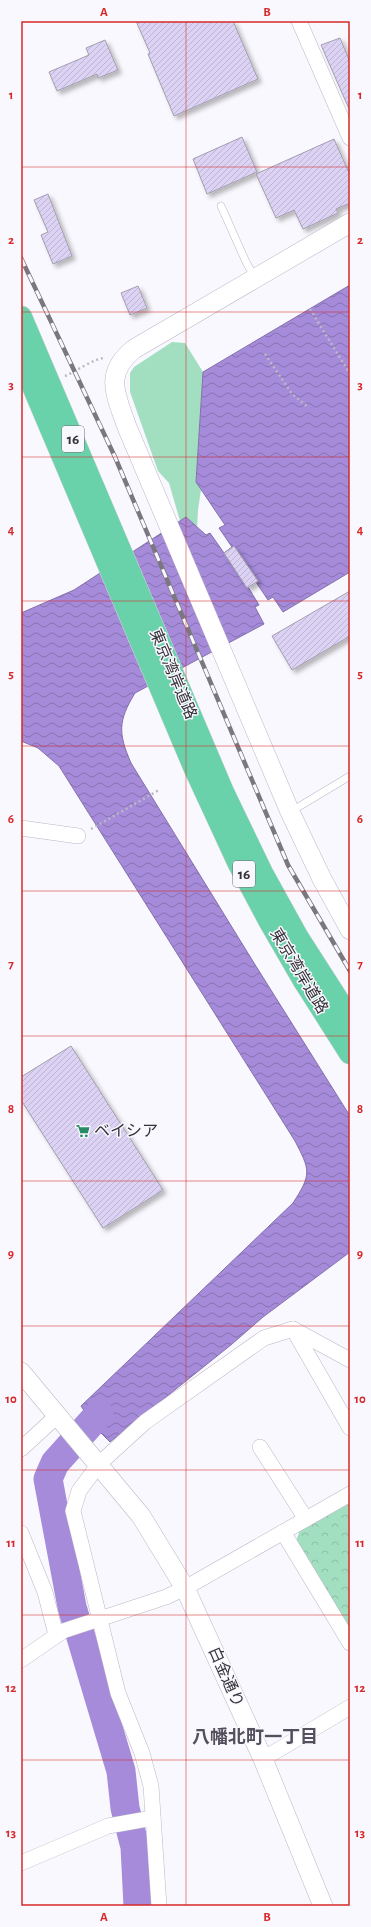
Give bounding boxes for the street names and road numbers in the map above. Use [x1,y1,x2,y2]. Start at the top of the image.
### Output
road number: 16 [62,426,84,452]
street label: 東京湾岸道路 [147,626,200,721]
road number: 16 [233,861,255,887]
street label: 東京湾岸道路 [267,925,331,1016]
street label: 白金通り [206,1644,247,1709]

